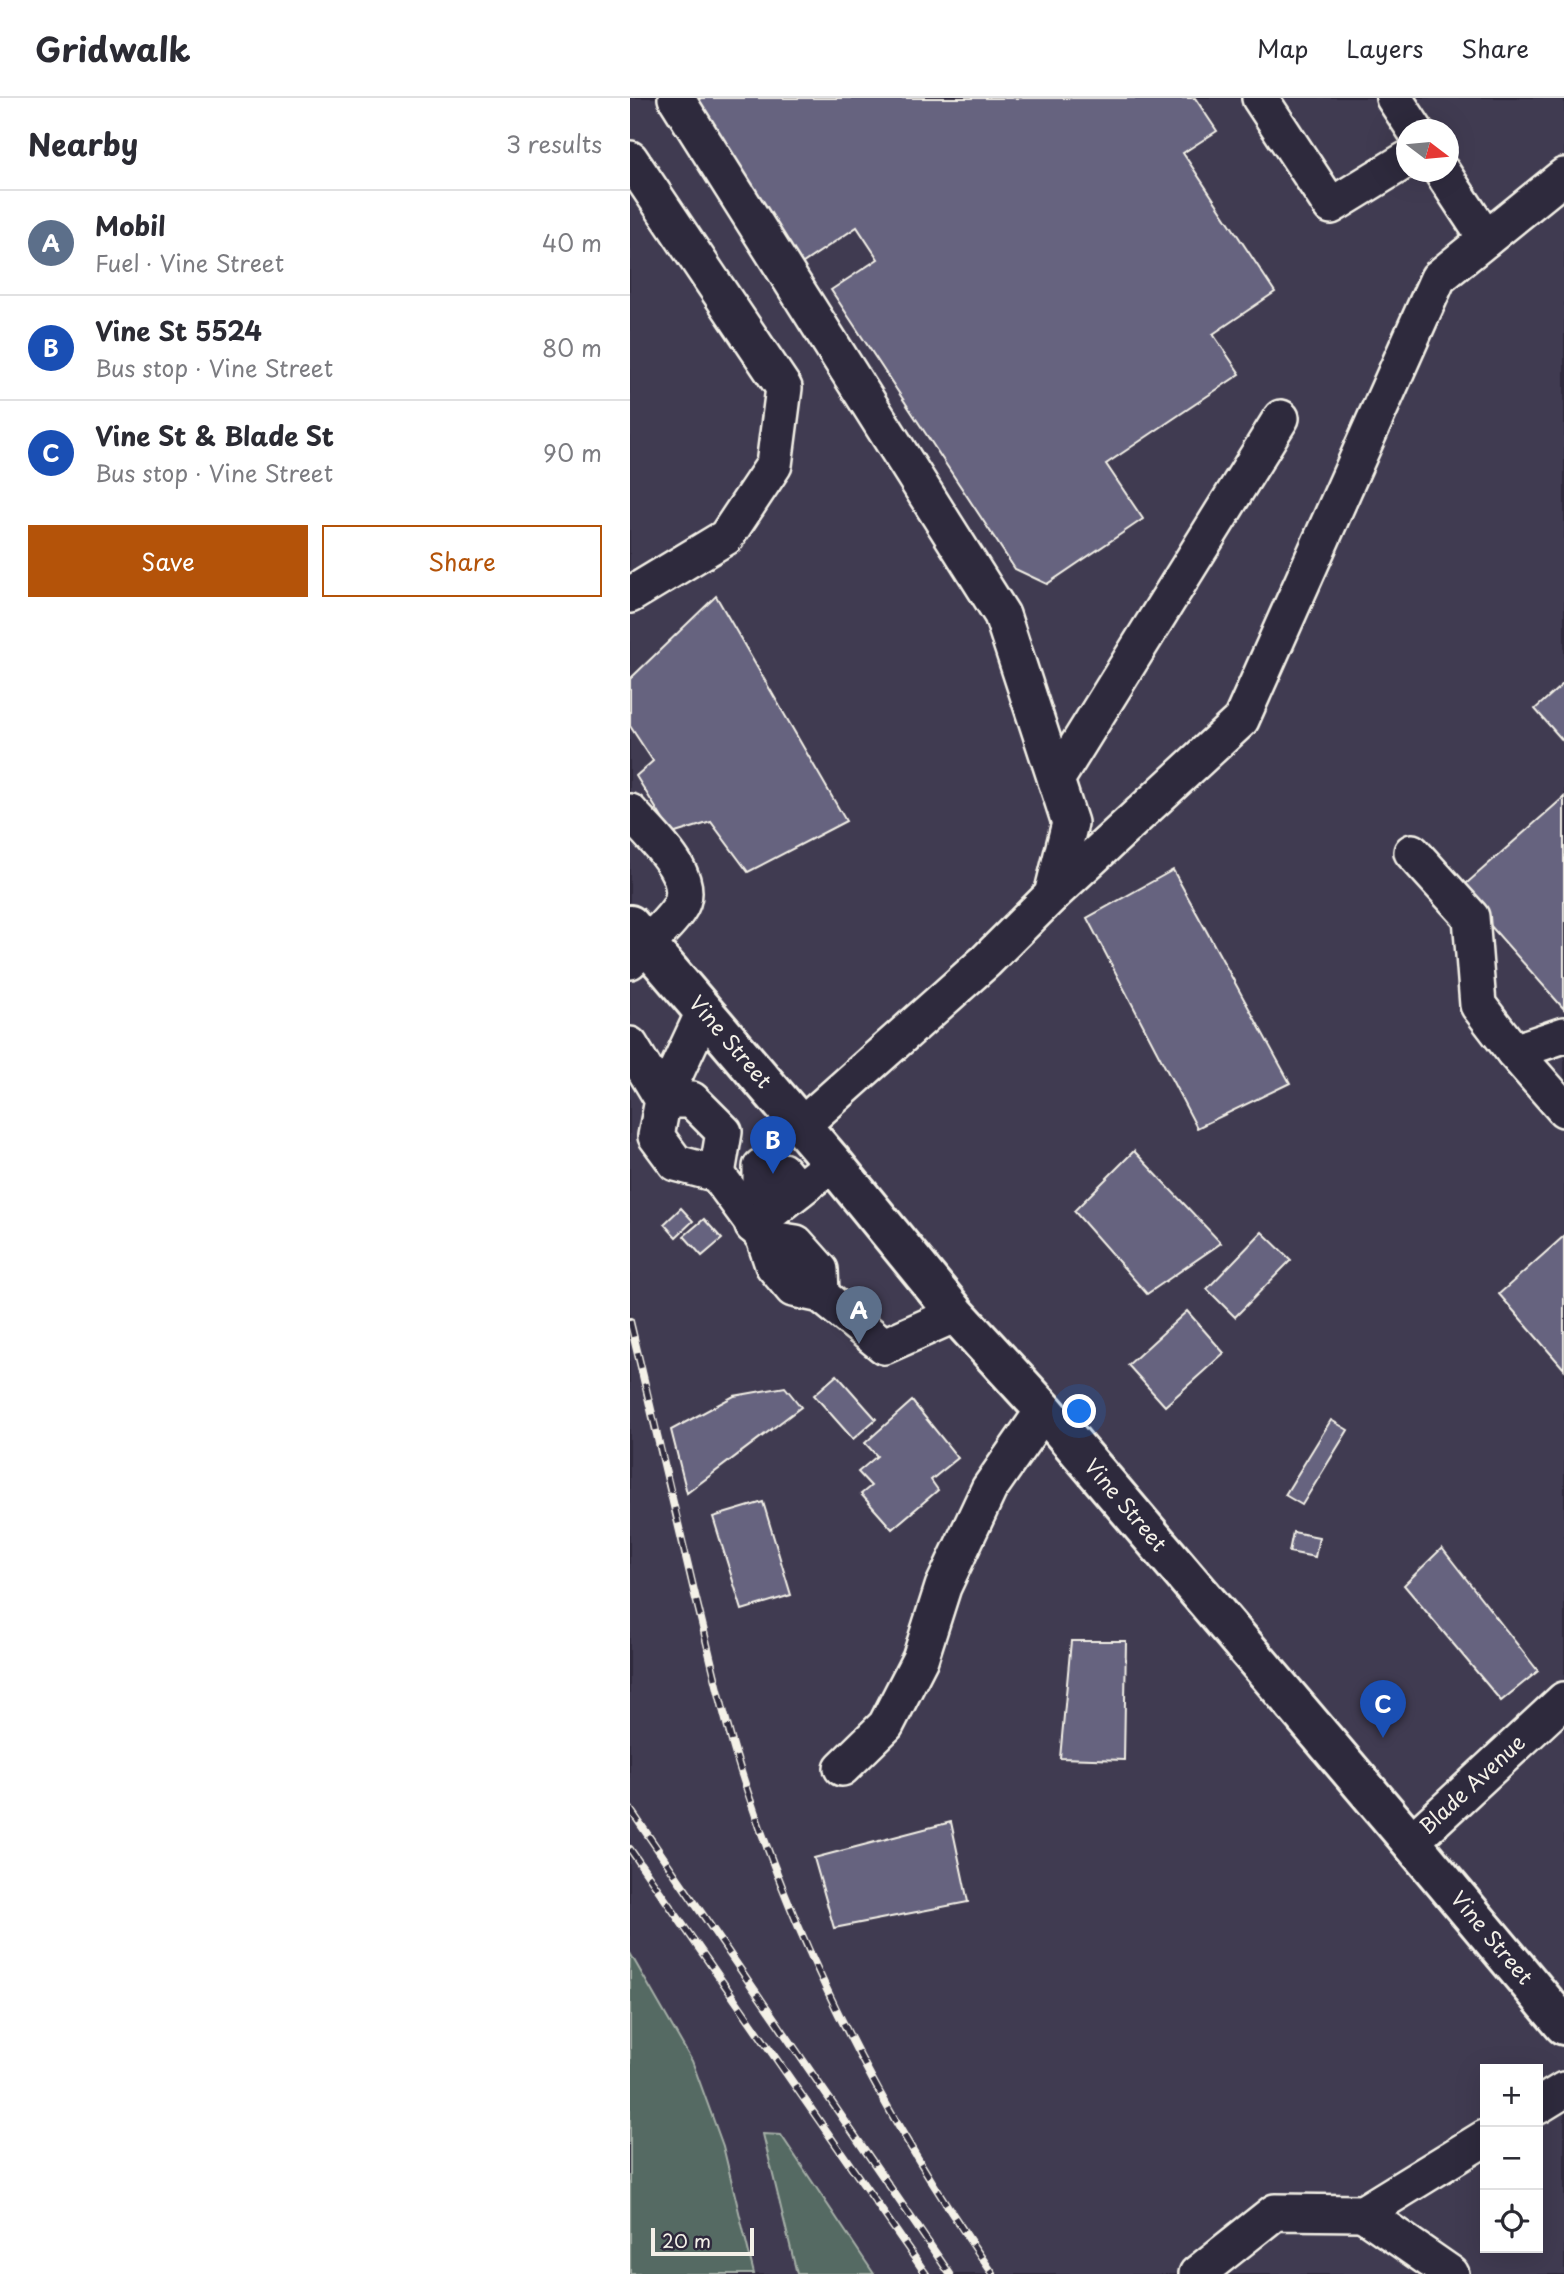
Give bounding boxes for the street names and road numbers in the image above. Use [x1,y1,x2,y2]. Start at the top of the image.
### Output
street label: Vine Street [682,987,781,1094]
street label: Vine Street [1078,1450,1176,1558]
street label: Blade Avenue [1411,1726,1531,1841]
street label: Vine Street [1444,1883,1542,1991]

